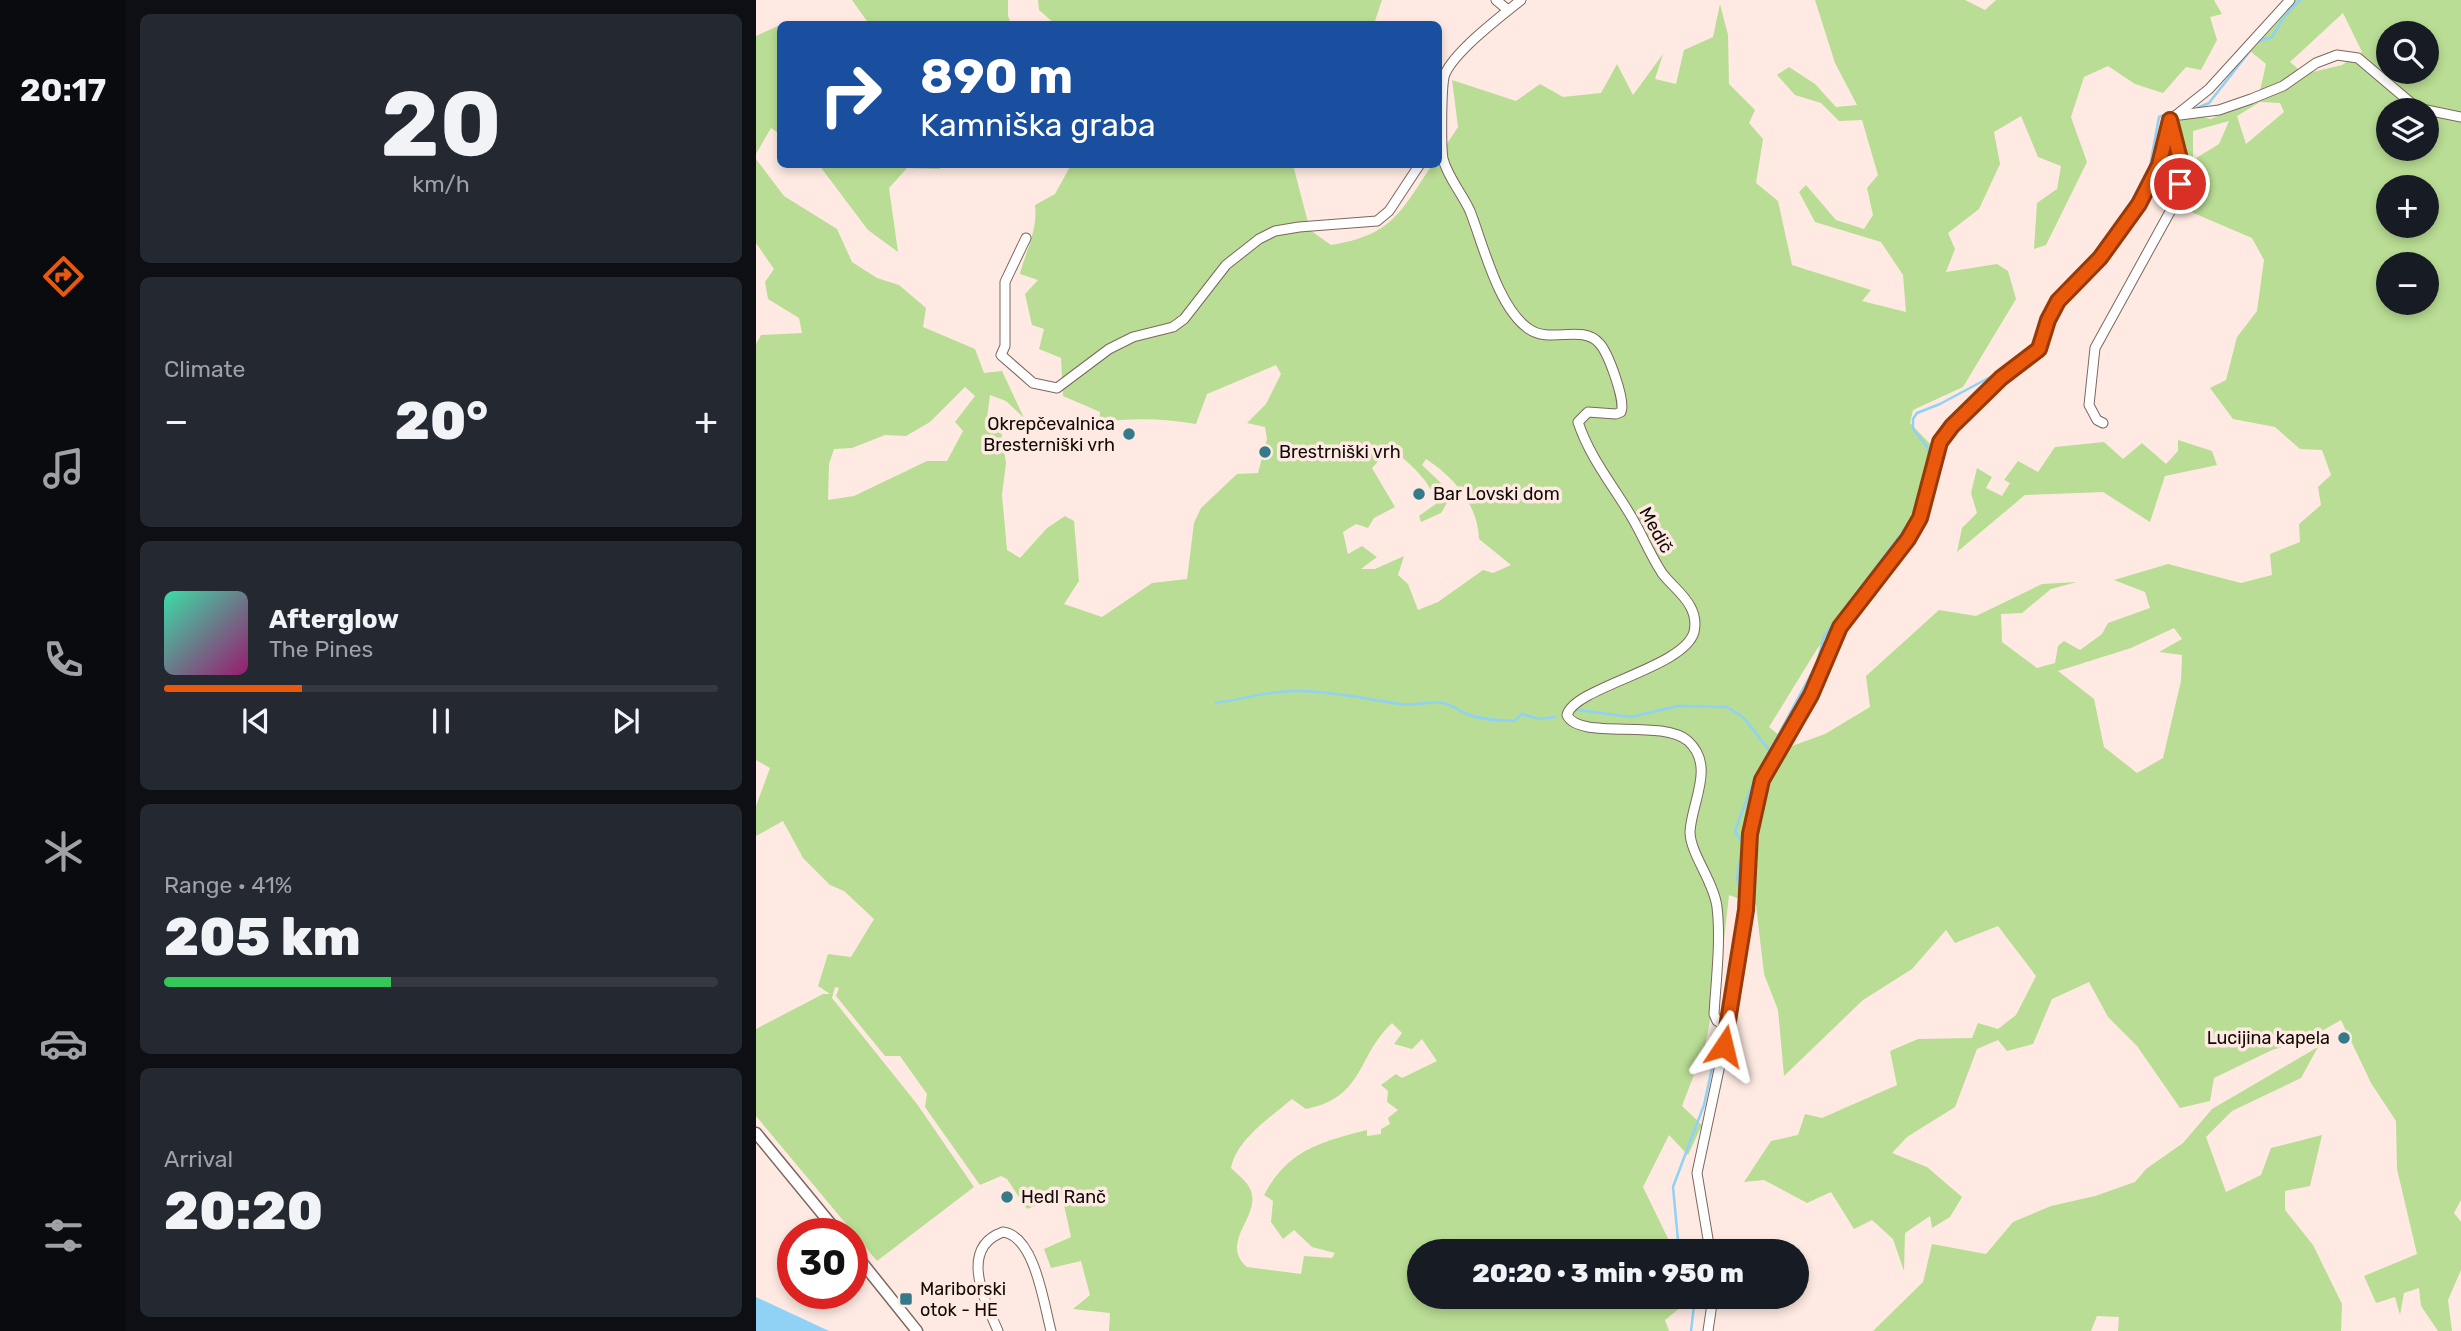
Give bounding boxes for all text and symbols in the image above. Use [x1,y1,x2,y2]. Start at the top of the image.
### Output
map controls [2376,21,2439,315]
button: search [2376,21,2439,84]
text: 890 m [920,47,1073,105]
icon: right [805,49,896,140]
text: 20 [380,70,502,178]
text: 20:17 [20,71,106,109]
button: layers [2376,98,2439,161]
text: Kamniška graba [920,106,1156,144]
pin [2150,154,2210,214]
icon: arrive [2161,165,2199,203]
text: km/h [412,170,470,198]
button: + [2376,175,2439,238]
icon: directions [39,252,88,301]
button: − [2376,252,2439,315]
text: Climate [164,355,245,383]
text: 20° [395,390,488,452]
text: − [164,398,189,444]
text: + [694,398,718,444]
place label: Okrepčevalnica Bresterniški vrh [983,413,1115,456]
marker: Okrepčevalnica Bresterniški vrh [1121,426,1137,442]
place label: Brestrniški vrh [1279,441,1401,463]
icon: music [39,444,88,493]
marker: Brestrniški vrh [1257,444,1273,460]
place label: Bar Lovski dom [1433,483,1560,505]
marker: Bar Lovski dom [1411,486,1427,502]
street label: Medič [1634,503,1678,557]
text: Afterglow [269,604,399,635]
icon: phone [39,635,88,684]
text: The Pines [269,635,373,663]
icon: previous [237,702,275,740]
icon: pause [422,702,460,740]
icon: next [607,702,645,740]
icon: climate [39,827,88,876]
text: Range · 41% [164,871,292,899]
text: 205 km [164,906,361,968]
position arrow [1687,1009,1761,1083]
icon: car [39,1019,88,1068]
place label: Lucijina kapela [2207,1027,2330,1049]
marker: Lucijina kapela [2336,1030,2352,1046]
text: Arrival [164,1145,233,1173]
text: 20:20 [164,1180,323,1242]
place label: Hedl Ranč [1021,1186,1106,1208]
marker: Hedl Ranč [999,1189,1015,1205]
icon: filters [39,1211,88,1260]
speed limit sign: 30 [777,1218,868,1309]
text: 20:20 · 3 min · 950 m [1472,1258,1744,1289]
place label: Mariborski otok - HE [920,1278,1006,1321]
marker: Mariborski otok - HE [898,1291,914,1307]

